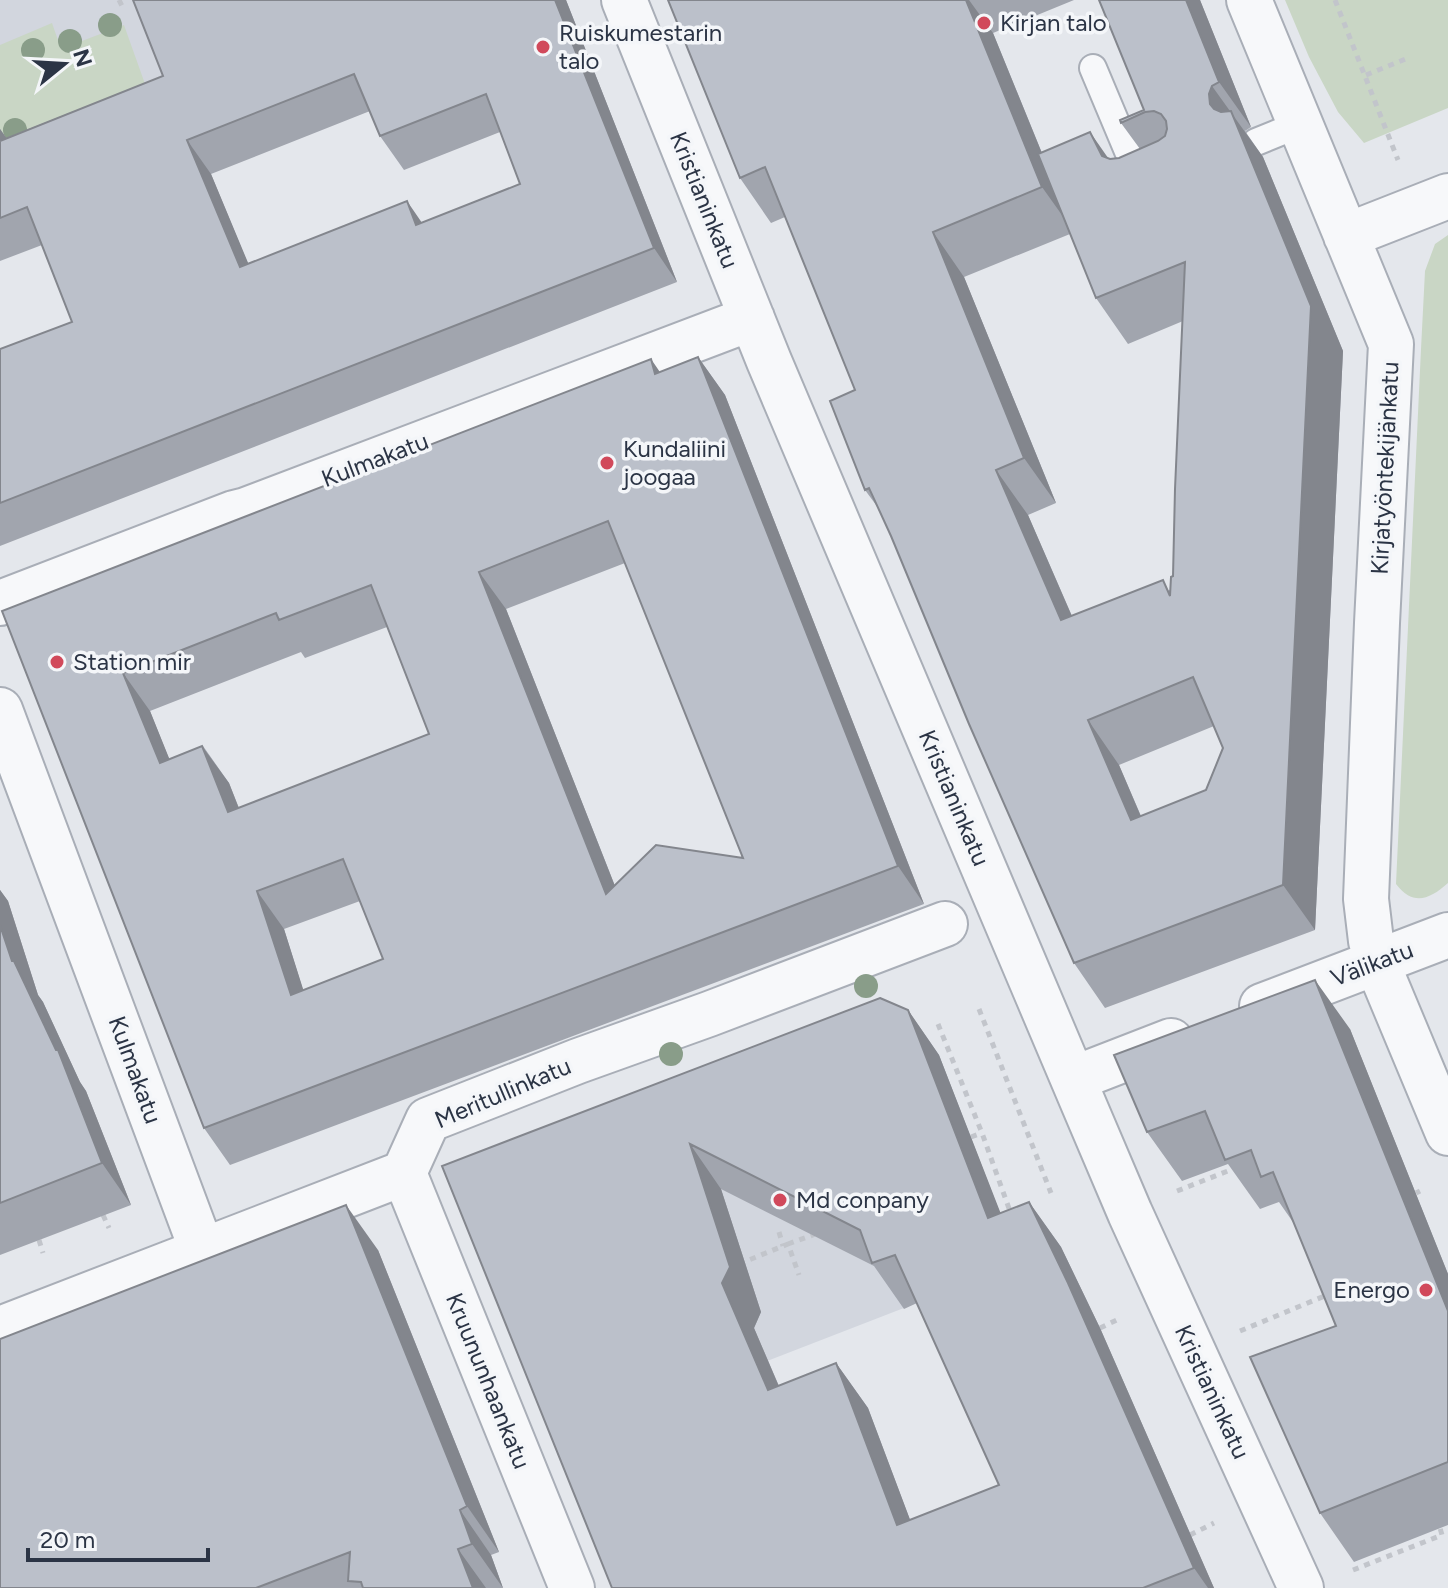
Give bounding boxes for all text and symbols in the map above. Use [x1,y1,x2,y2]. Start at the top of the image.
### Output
place label: Kirjan talo [1000,8,1107,37]
marker: Kirjan talo [975,14,993,32]
place label: Ruiskumestarin talo [559,18,722,75]
north arrow [24,24,104,104]
marker: Ruiskumestarin talo [534,38,552,56]
text: N [67,46,98,70]
street label: Kristianinkatu [664,127,745,272]
street label: Kirjatyöntekijänkatu [1364,361,1405,575]
street label: Kulmakatu [317,426,432,493]
place label: Kundaliini joogaa [621,434,726,491]
marker: Kundaliini joogaa [598,454,616,472]
place label: Station mir [73,647,191,676]
marker: Station mir [48,653,66,671]
street label: Kristianinkatu [913,726,996,870]
street label: Välikatu [1327,935,1417,992]
street label: Kulmakatu [103,1012,168,1127]
street label: Meritullinkatu [430,1051,575,1134]
place label: Md conpany [796,1185,929,1214]
marker: Md conpany [771,1191,789,1209]
place label: Energo [1333,1275,1410,1304]
marker: Energo [1417,1281,1435,1299]
street label: Kruununhaankatu [440,1289,537,1473]
street label: Kristianinkatu [1169,1320,1256,1464]
scale bar [28,1512,208,1562]
text: 20 m [40,1525,95,1554]

